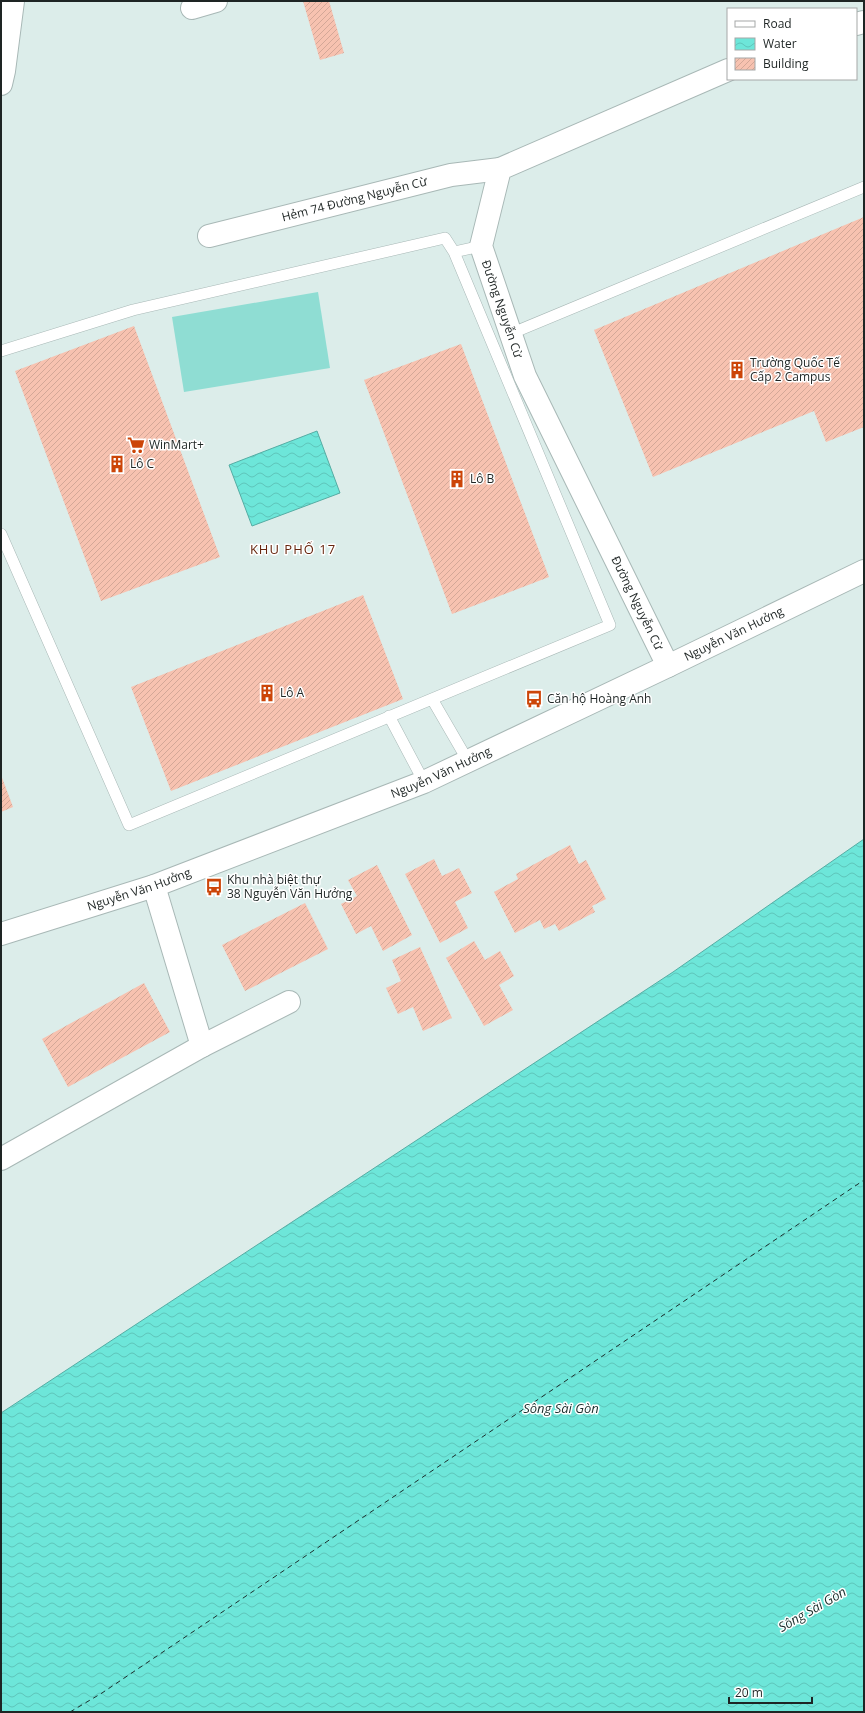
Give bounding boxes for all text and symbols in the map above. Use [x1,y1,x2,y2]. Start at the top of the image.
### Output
legend [727,8,857,80]
text: Road [763,15,792,32]
text: Water [763,35,797,52]
text: Building [763,55,809,72]
street label: Hẻm 74 Đường Nguyễn Cừ [280,172,430,225]
street label: Đường Nguyễn Cừ [478,258,528,361]
place label: Trường Quốc Tế Cấp 2 Campus [750,354,840,385]
building icon: Trường Quốc Tế Cấp 2 Campus [727,360,747,380]
supermarket icon: WinMart+ [126,435,146,455]
place label: WinMart+ [149,436,204,453]
building icon: Lô C [107,454,127,474]
place label: Lô C [130,455,155,472]
building icon: Lô B [447,469,467,489]
place label: Lô B [470,470,495,487]
district label: KHU PHỐ 17 [250,540,336,558]
street label: Đường Nguyễn Cừ [607,553,668,654]
street label: Nguyễn Văn Hưởng [681,602,787,665]
building icon: Lô A [257,683,277,703]
place label: Lô A [280,684,305,701]
bus stop icon: Căn hộ Hoàng Anh [524,689,544,709]
place label: Căn hộ Hoàng Anh [547,690,651,707]
street label: Nguyễn Văn Hưởng [388,742,494,802]
street label: Nguyễn Văn Hưởng [85,863,194,914]
place label: Khu nhà biệt thự 38 Nguyễn Văn Hưởng [227,871,353,902]
bus stop icon: Khu nhà biệt thự 38 Nguyễn Văn Hưởng [204,877,224,897]
water label: Sông Sài Gòn [523,1399,599,1417]
water label: Sông Sài Gòn [775,1582,849,1636]
scale bar [729,1679,812,1705]
text: 20 m [735,1684,763,1701]

